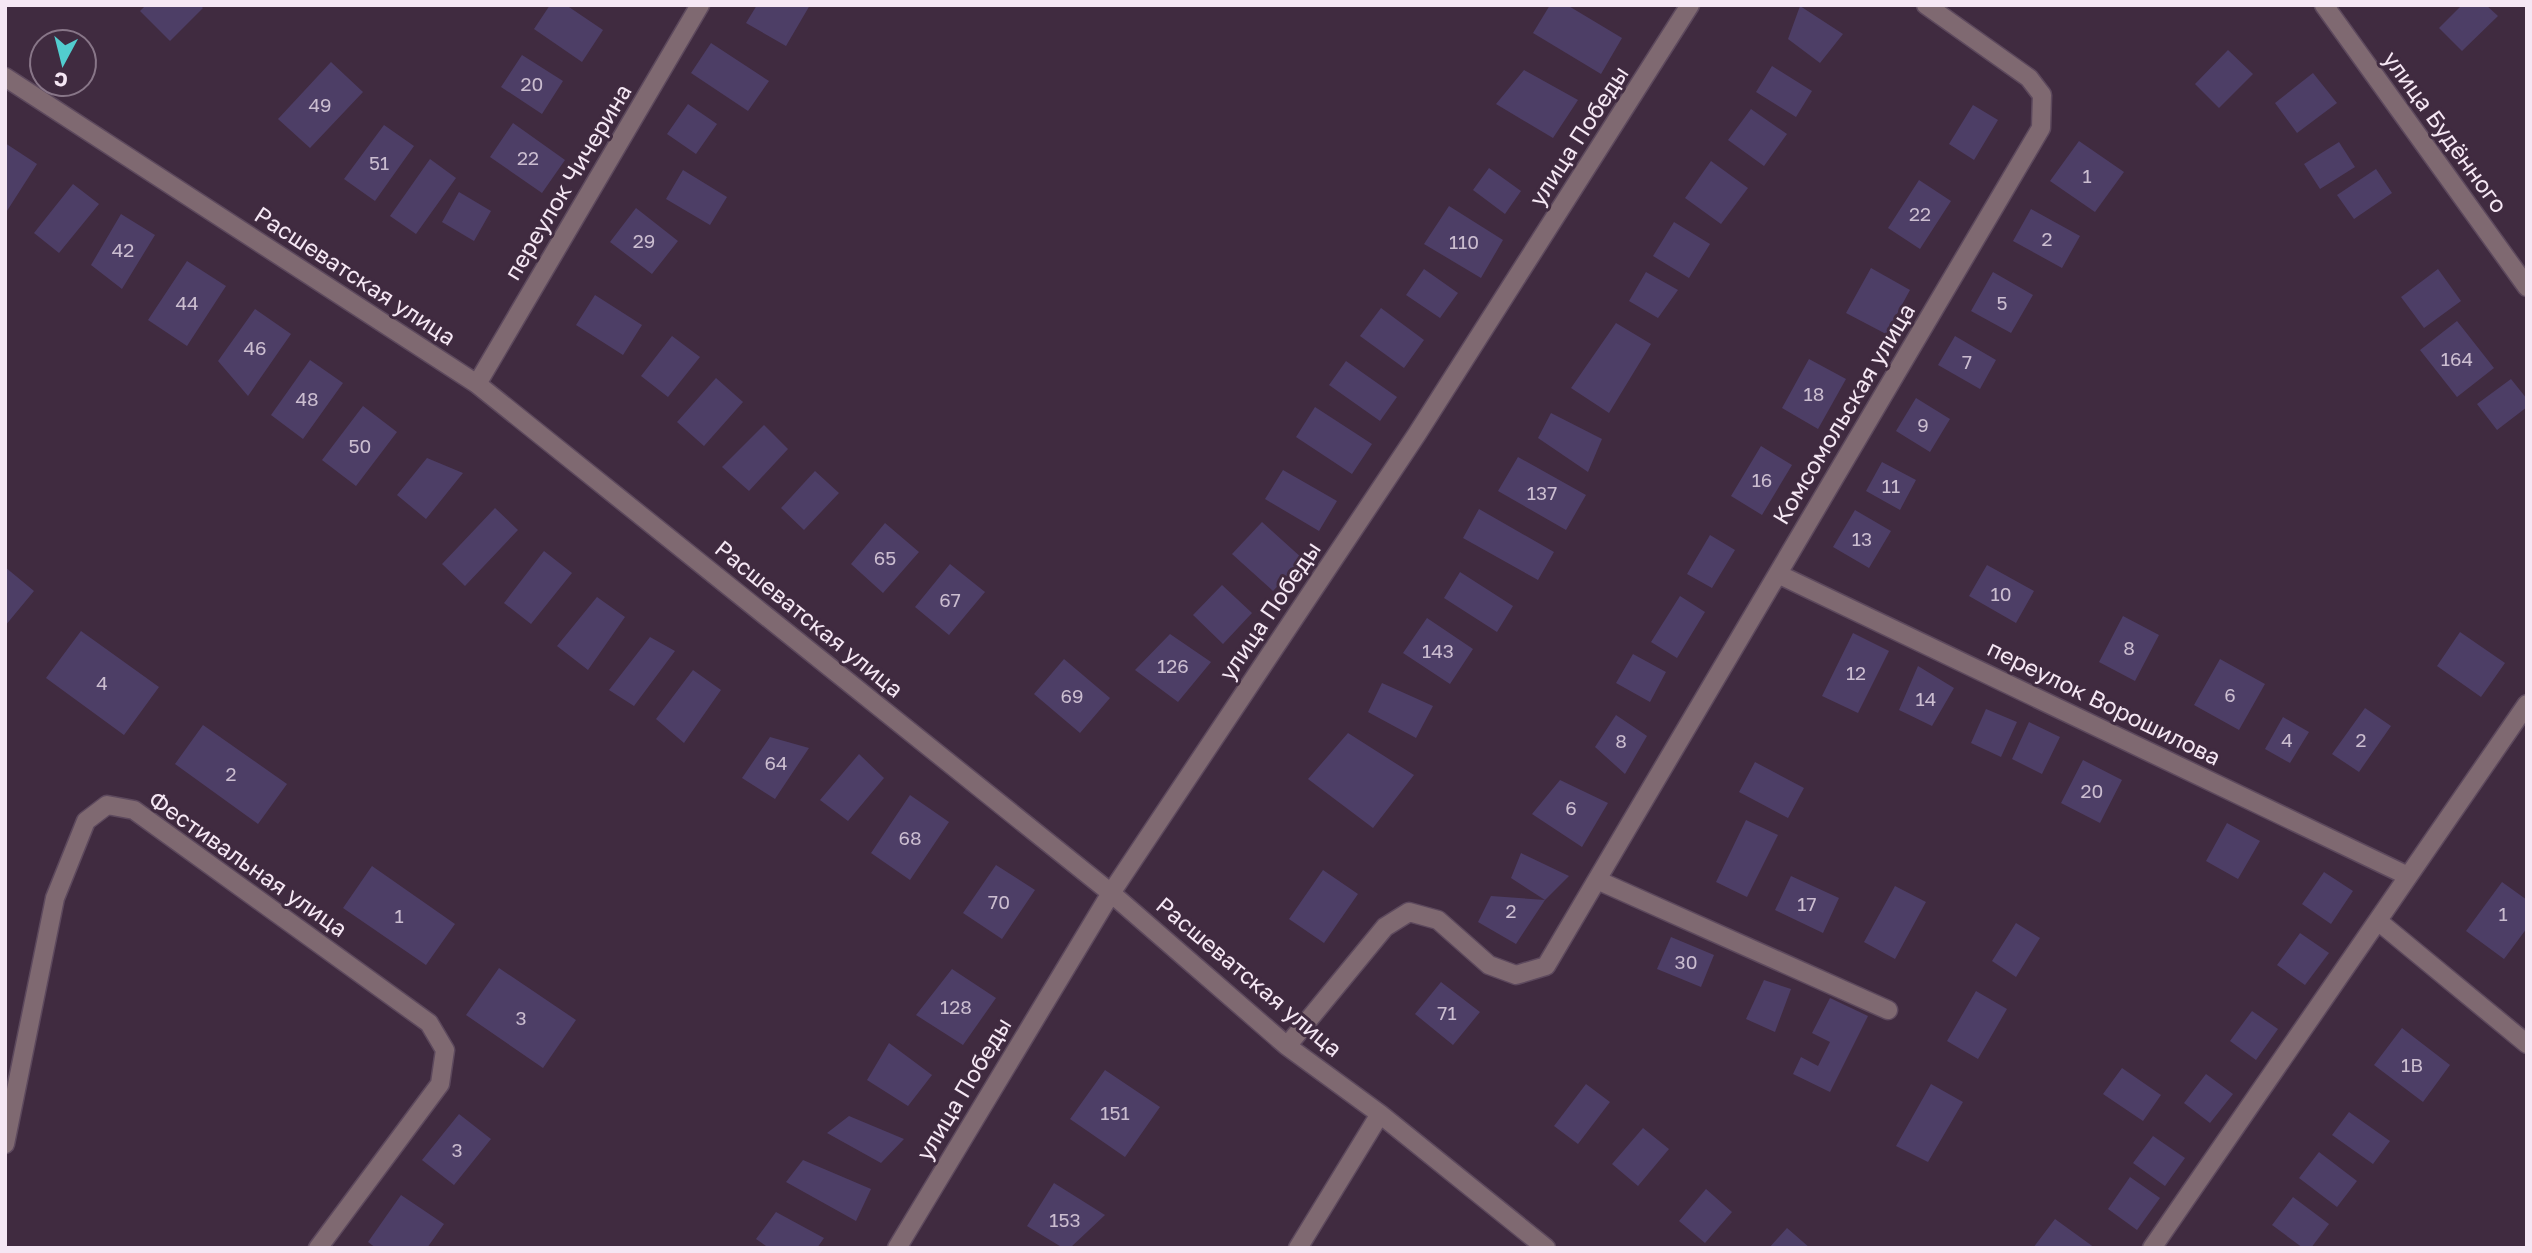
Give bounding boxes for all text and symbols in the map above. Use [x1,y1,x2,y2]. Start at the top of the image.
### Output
north arrow [28,28,98,98]
street label: улица Будённого [2378,45,2514,218]
street label: улица Победы [1522,60,1634,211]
text: С [53,68,69,93]
house number: 20 [521,72,543,95]
street label: переулок Чичерина [498,78,637,285]
house number: 49 [308,93,332,116]
house number: 22 [517,146,539,169]
house number: 51 [369,151,389,174]
house number: 1 [2082,164,2092,187]
street label: Расшеватская улица [250,200,461,351]
house number: 22 [1909,202,1931,225]
house number: 2 [2041,227,2053,250]
house number: 29 [633,229,655,252]
house number: 110 [1449,230,1479,253]
house number: 42 [112,238,134,261]
house number: 44 [175,291,199,314]
house number: 5 [1996,291,2008,314]
street label: Комсомольская улица [1766,298,1920,529]
house number: 46 [243,336,267,359]
house number: 164 [2441,347,2473,370]
house number: 7 [1962,350,1972,373]
house number: 18 [1804,382,1824,405]
house number: 48 [295,387,319,410]
house number: 9 [1917,413,1929,436]
house number: 50 [349,434,371,457]
house number: 16 [1752,468,1772,491]
house number: 11 [1882,474,1900,497]
house number: 137 [1527,481,1557,504]
house number: 13 [1852,527,1872,550]
street label: Расшеватская улица [710,534,909,703]
street label: улица Победы [1212,536,1326,685]
house number: 65 [874,546,896,569]
house number: 10 [1991,582,2012,605]
house number: 67 [939,588,961,611]
street label: переулок Ворошилова [1983,633,2226,771]
house number: 8 [2123,636,2135,659]
house number: 143 [1422,639,1454,662]
house number: 126 [1157,654,1189,677]
house number: 12 [1846,661,1866,684]
house number: 4 [96,671,108,694]
house number: 6 [2224,683,2236,706]
house number: 69 [1061,684,1084,707]
house number: 14 [1916,687,1936,710]
house number: 4 [2281,728,2293,751]
house number: 2 [2355,728,2367,751]
house number: 8 [1615,729,1627,752]
house number: 64 [764,751,788,774]
house number: 2 [225,762,237,785]
house number: 20 [2081,779,2103,802]
street label: Фестивальная улица [144,784,353,942]
house number: 6 [1565,796,1577,819]
house number: 68 [898,826,922,849]
house number: 70 [988,890,1010,913]
street label: Расшеватская улица [1151,890,1348,1062]
house number: 17 [1797,892,1817,915]
house number: 2 [1505,899,1517,922]
house number: 1 [2498,902,2508,925]
house number: 1 [394,904,404,927]
house number: 30 [1675,950,1697,973]
house number: 128 [940,995,972,1018]
house number: 71 [1437,1001,1457,1024]
house number: 3 [515,1006,527,1029]
street label: улица Победы [910,1012,1017,1165]
house number: 1В [2401,1053,2423,1076]
house number: 151 [1100,1101,1130,1124]
house number: 3 [451,1138,463,1161]
house number: 153 [1049,1208,1081,1231]

